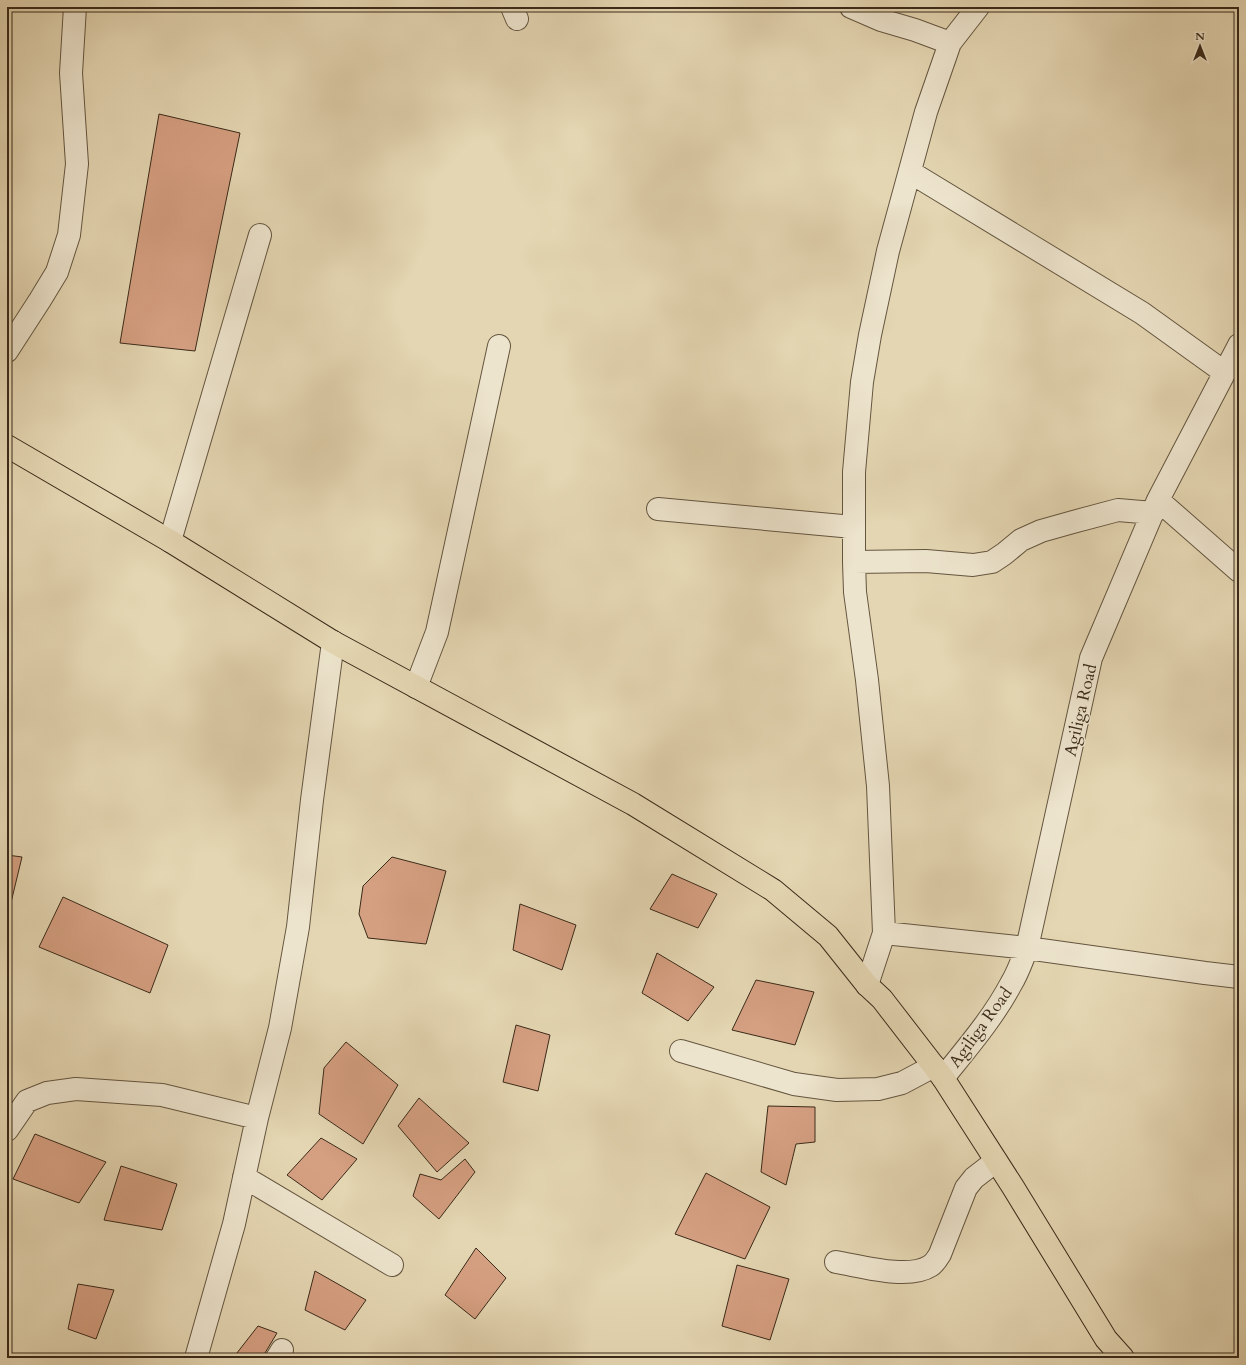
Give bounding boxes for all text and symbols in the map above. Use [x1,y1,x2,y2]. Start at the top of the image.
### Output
north arrow [1180,26,1220,66]
text: N [1195,29,1205,44]
street label: Agiliga Road [1059,662,1102,759]
street label: Agiliga Road [943,982,1017,1072]

